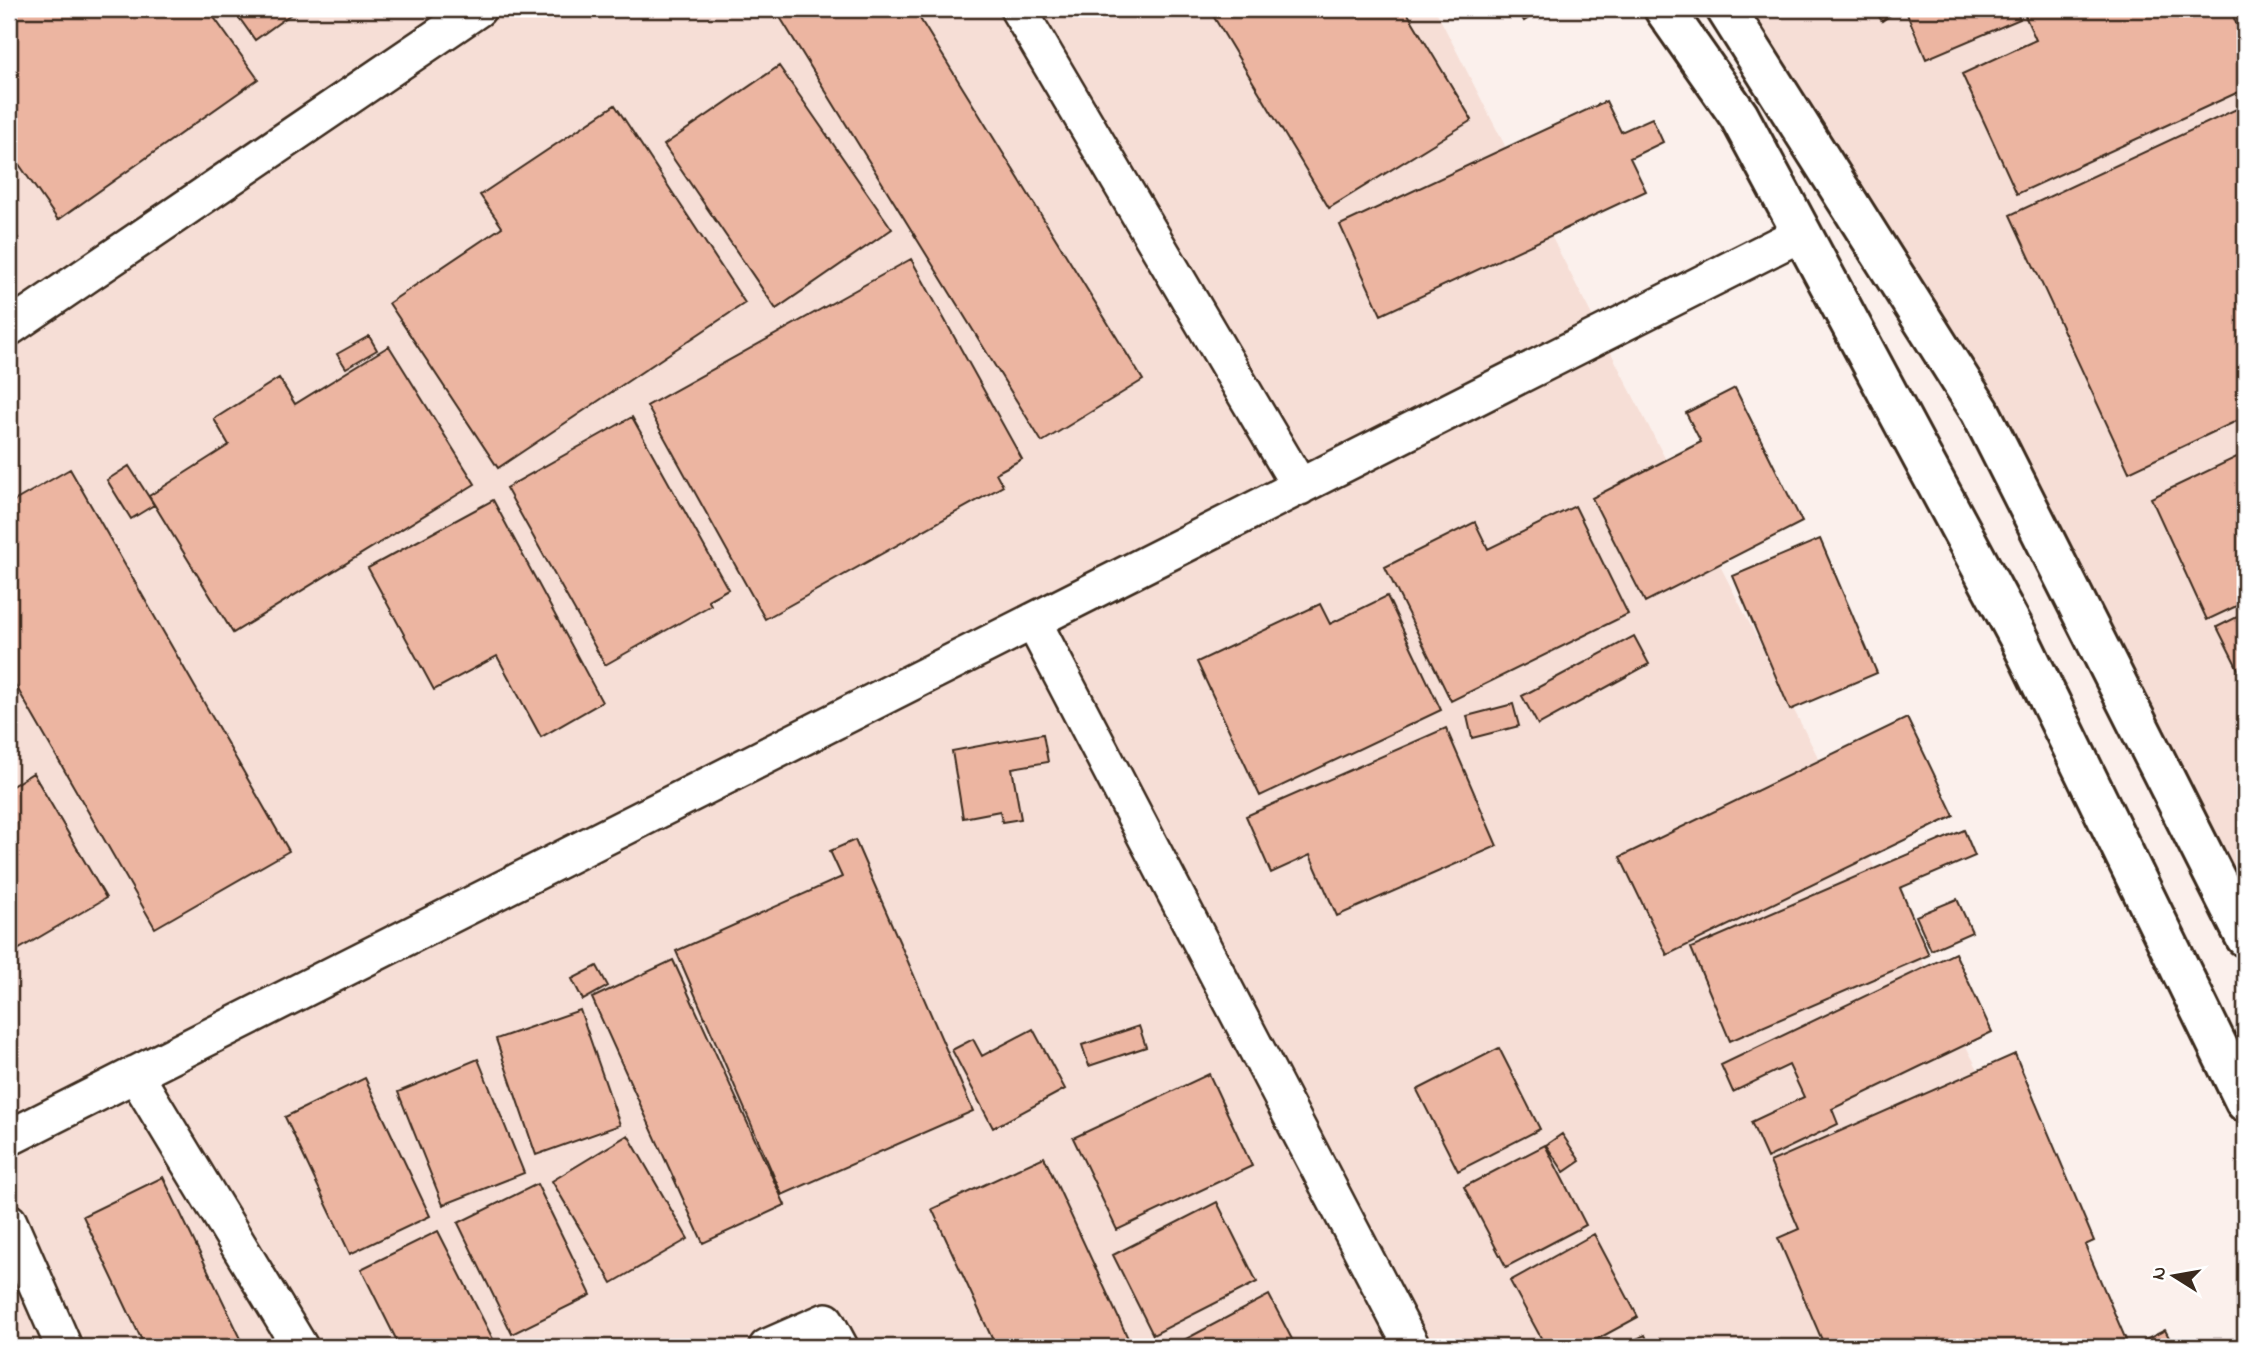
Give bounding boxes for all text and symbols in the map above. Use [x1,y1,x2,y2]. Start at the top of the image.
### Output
north arrow [2138,1240,2208,1310]
text: N [2145,1264,2174,1282]

